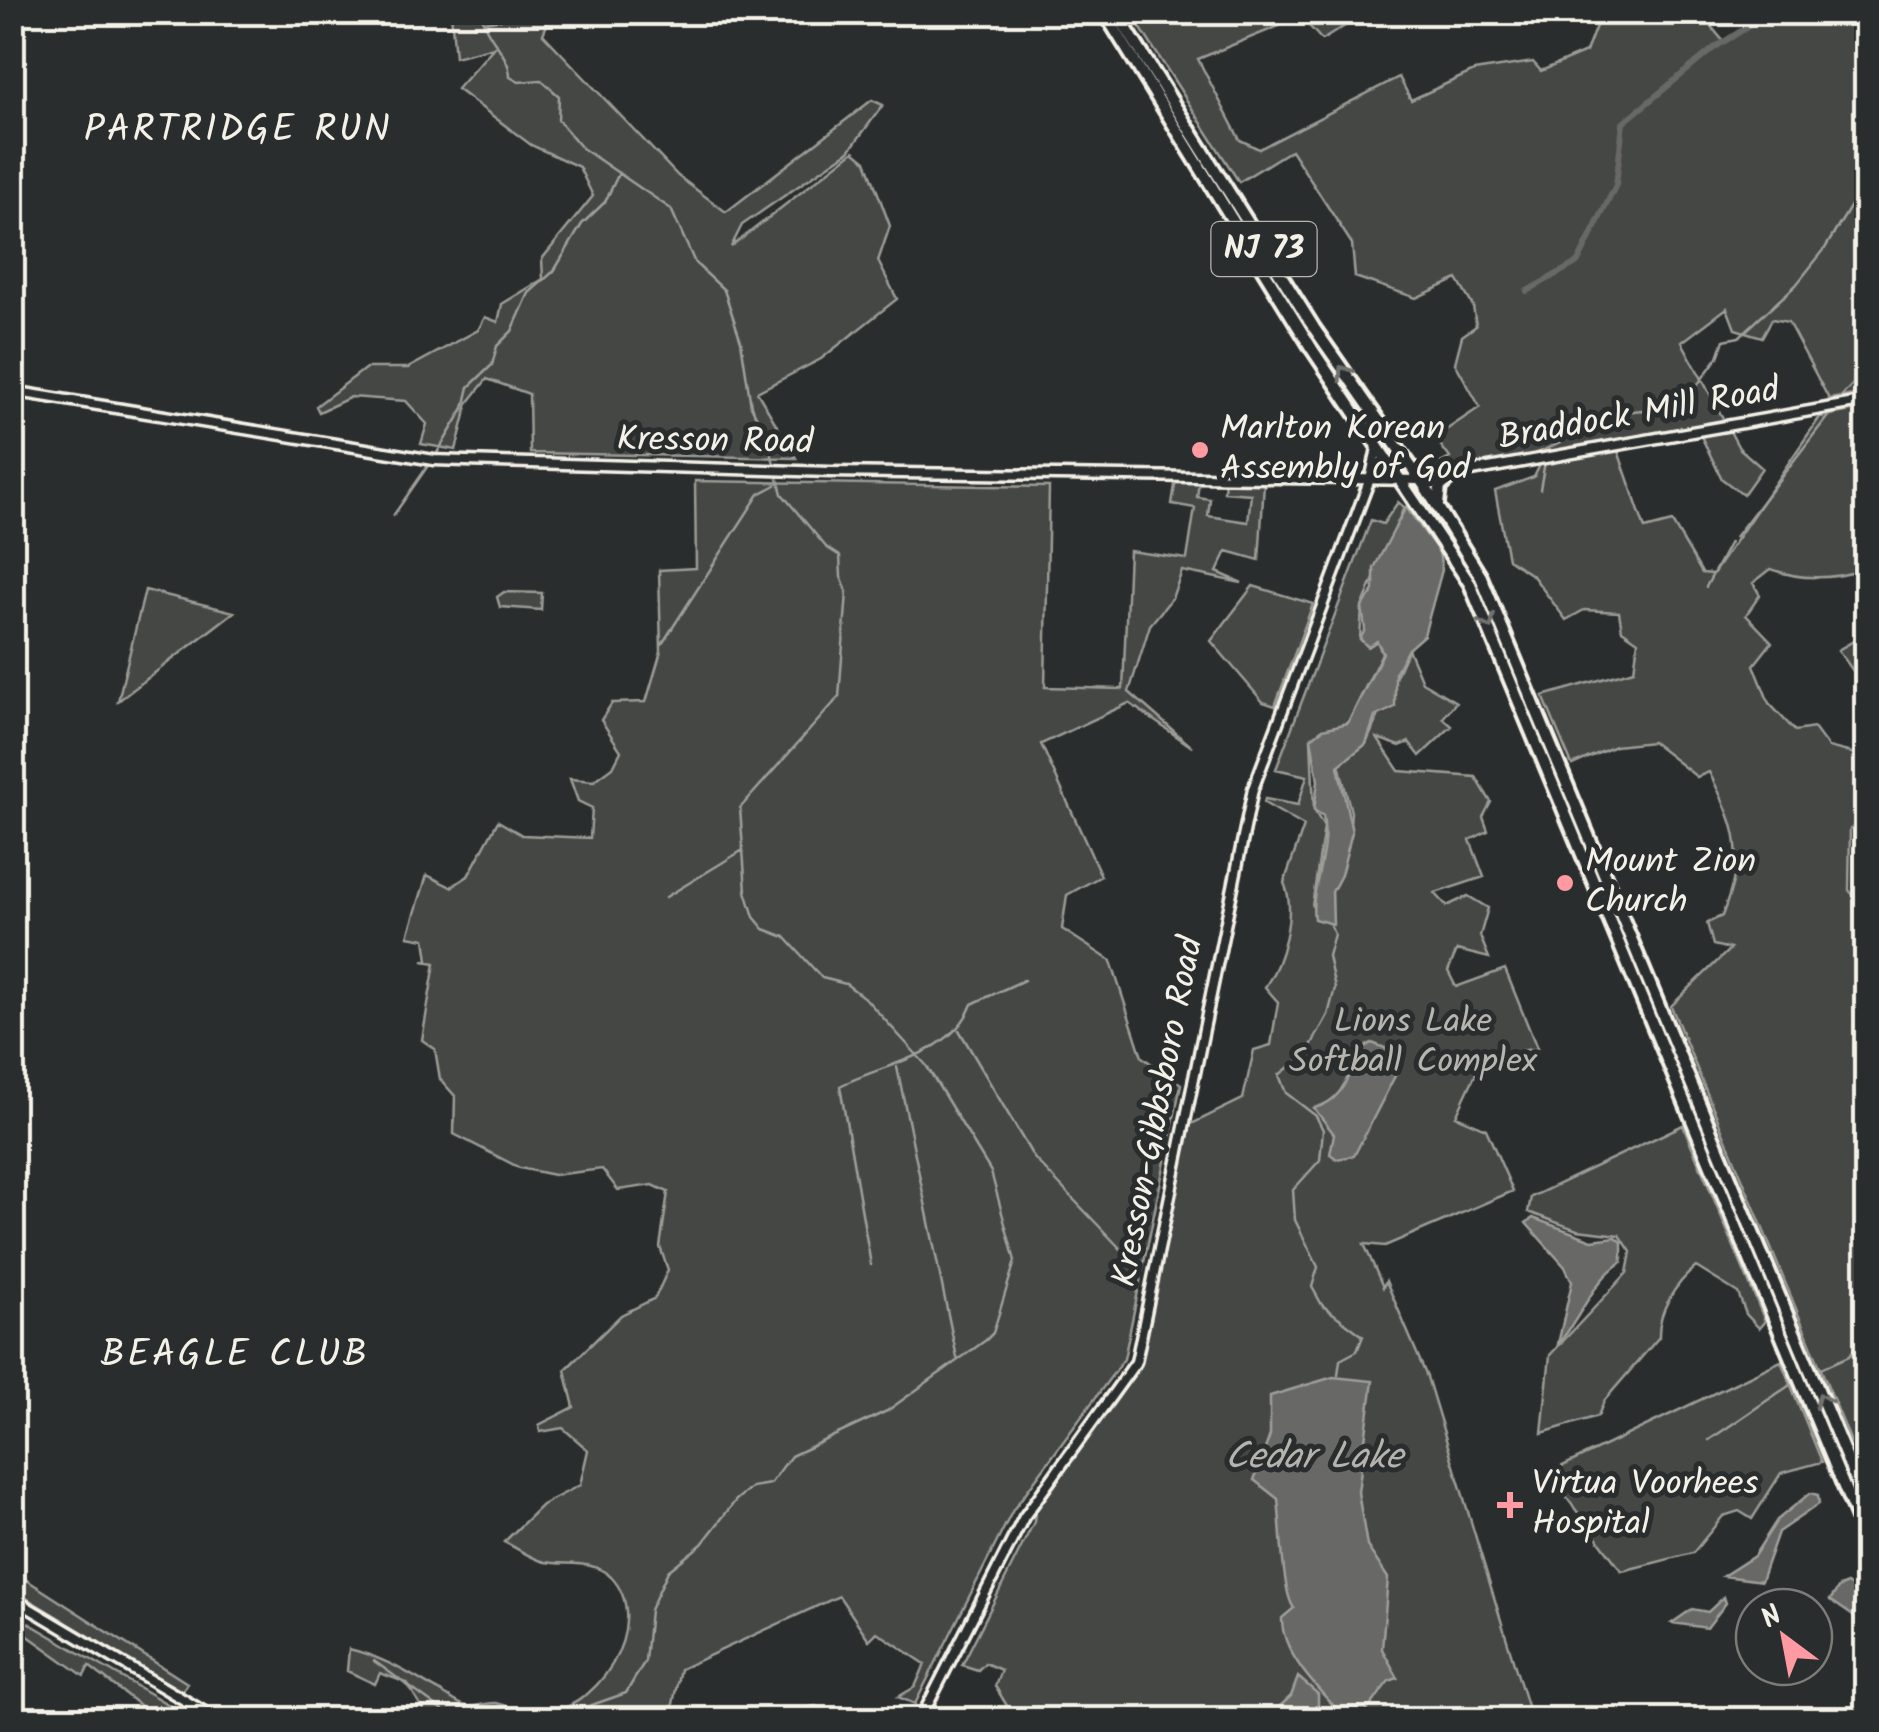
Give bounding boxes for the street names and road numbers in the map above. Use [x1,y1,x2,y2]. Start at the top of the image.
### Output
road number: NJ 73 [1212,222,1316,276]
street label: Braddock Mill Road [1494,362,1785,467]
street label: Kresson Road [616,412,815,472]
street label: Kresson-Gibbsboro Road [1098,931,1221,1292]

